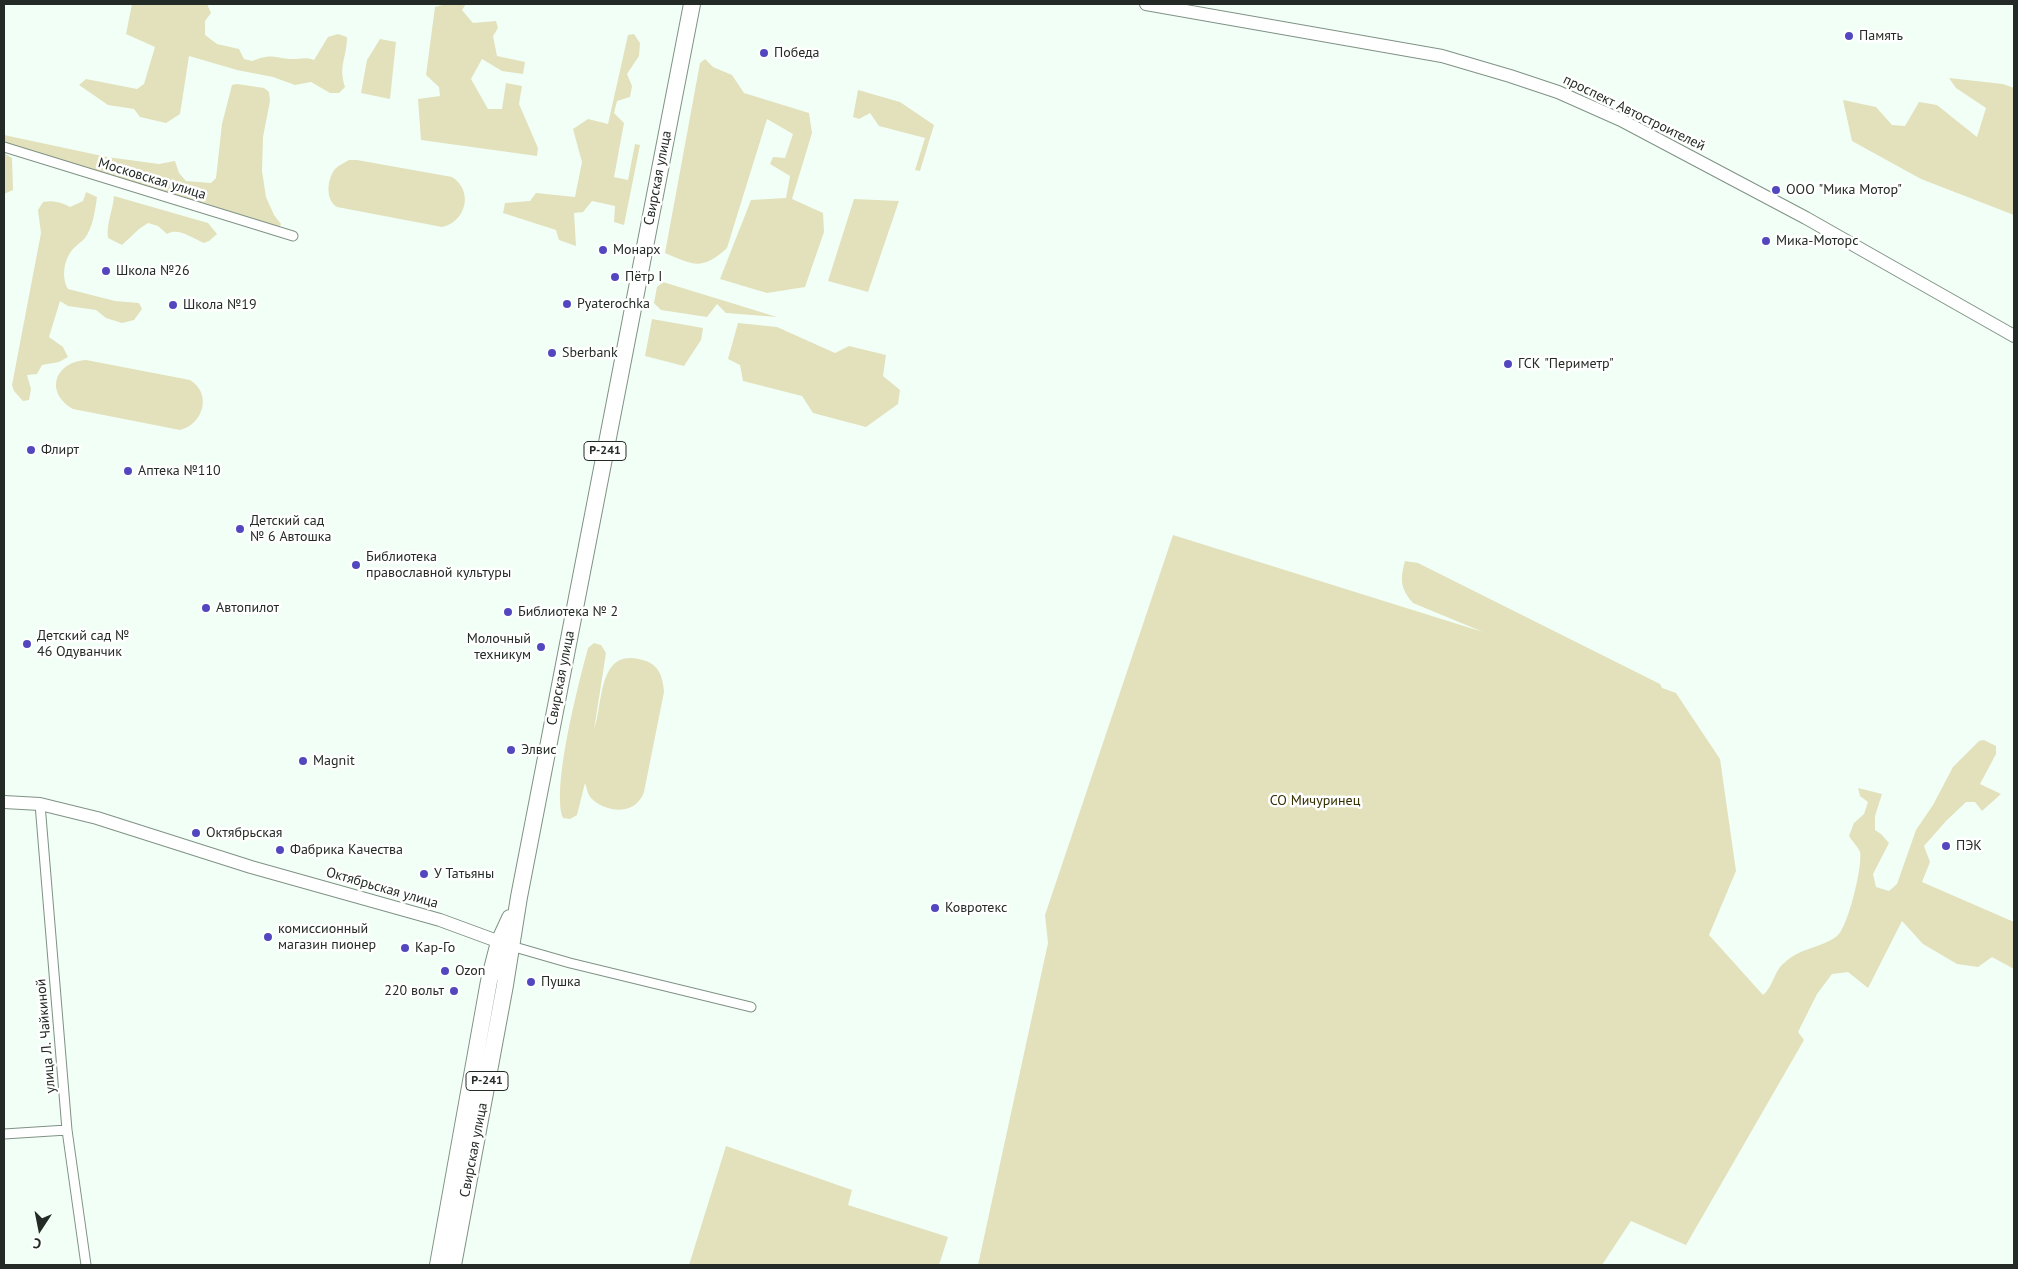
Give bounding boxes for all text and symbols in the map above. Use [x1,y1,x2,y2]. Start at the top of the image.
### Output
place label: Память [1859,28,1903,44]
marker: Память [1843,30,1855,42]
place label: Победа [774,45,820,61]
marker: Победа [758,47,770,59]
street label: проспект Автостроителей [1560,71,1708,155]
street label: Свирская улица [641,129,675,227]
street label: Московская улица [96,155,208,203]
place label: ООО "Мика Мотор" [1786,182,1902,198]
marker: ООО "Мика Мотор" [1770,184,1782,196]
place label: Мика-Моторс [1776,233,1858,249]
marker: Мика-Моторс [1760,235,1772,247]
place label: Монарх [613,242,661,258]
marker: Монарх [597,244,609,256]
place label: Школа №26 [116,263,190,279]
marker: Школа №26 [100,265,112,277]
place label: Пётр I [625,269,662,285]
marker: Пётр I [609,271,621,283]
place label: Pyaterochka [577,296,650,312]
place label: Школа №19 [183,297,257,313]
marker: Pyaterochka [561,298,573,310]
marker: Школа №19 [167,299,179,311]
place label: Sberbank [562,345,618,361]
marker: Sberbank [546,347,558,359]
place label: ГСК "Периметр" [1518,356,1614,372]
marker: ГСК "Периметр" [1502,358,1514,370]
place label: Флирт [41,442,79,458]
road number: Р-241 [584,442,626,461]
marker: Флирт [25,444,37,456]
place label: Аптека №110 [138,463,221,479]
marker: Аптека №110 [122,465,134,477]
place label: Детский сад № 6 Автошка [250,513,331,546]
marker: Детский сад № 6 Автошка [234,523,246,535]
place label: Библиотека православной культуры [366,549,511,582]
marker: Библиотека православной культуры [350,559,362,571]
place label: Автопилот [216,600,279,616]
marker: Автопилот [200,602,212,614]
place label: Библиотека № 2 [518,604,618,620]
marker: Библиотека № 2 [502,606,514,618]
place label: Детский сад № 46 Одуванчик [37,628,129,660]
street label: Свирская улица [544,629,578,727]
place label: Молочный техникум [467,631,531,664]
marker: Детский сад № 46 Одуванчик [21,638,33,650]
marker: Молочный техникум [535,641,547,653]
place label: Элвис [521,742,557,758]
marker: Элвис [505,744,517,756]
place label: Magnit [313,753,355,769]
marker: Magnit [297,755,309,767]
park label: СО Мичуринец [1270,793,1360,809]
place label: Октябрьская [206,825,283,841]
marker: Октябрьская [190,827,202,839]
place label: ПЭК [1956,838,1982,854]
marker: ПЭК [1940,840,1952,852]
place label: Фабрика Качества [290,842,403,858]
marker: Фабрика Качества [274,844,286,856]
street label: Октябрьская улица [324,864,440,912]
place label: У Татьяны [434,866,494,882]
marker: У Татьяны [418,868,430,880]
place label: Ковротекс [945,900,1007,916]
marker: Ковротекс [929,902,941,914]
place label: комиссионный магазин пионер [278,921,376,954]
marker: комиссионный магазин пионер [262,931,274,943]
place label: Кар-Го [415,940,455,956]
marker: Кар-Го [399,942,411,954]
place label: Ozon [455,963,485,979]
marker: Ozon [439,965,451,977]
place label: Пушка [541,974,581,990]
marker: Пушка [525,976,537,988]
street label: улица Л. Чайкиной [33,978,59,1094]
place label: 220 вольт [384,983,444,999]
marker: 220 вольт [448,985,460,997]
road number: Р-241 [466,1072,508,1090]
street label: Свирская улица [457,1101,491,1199]
north arrow [15,1204,65,1254]
text: С [32,1234,43,1253]

